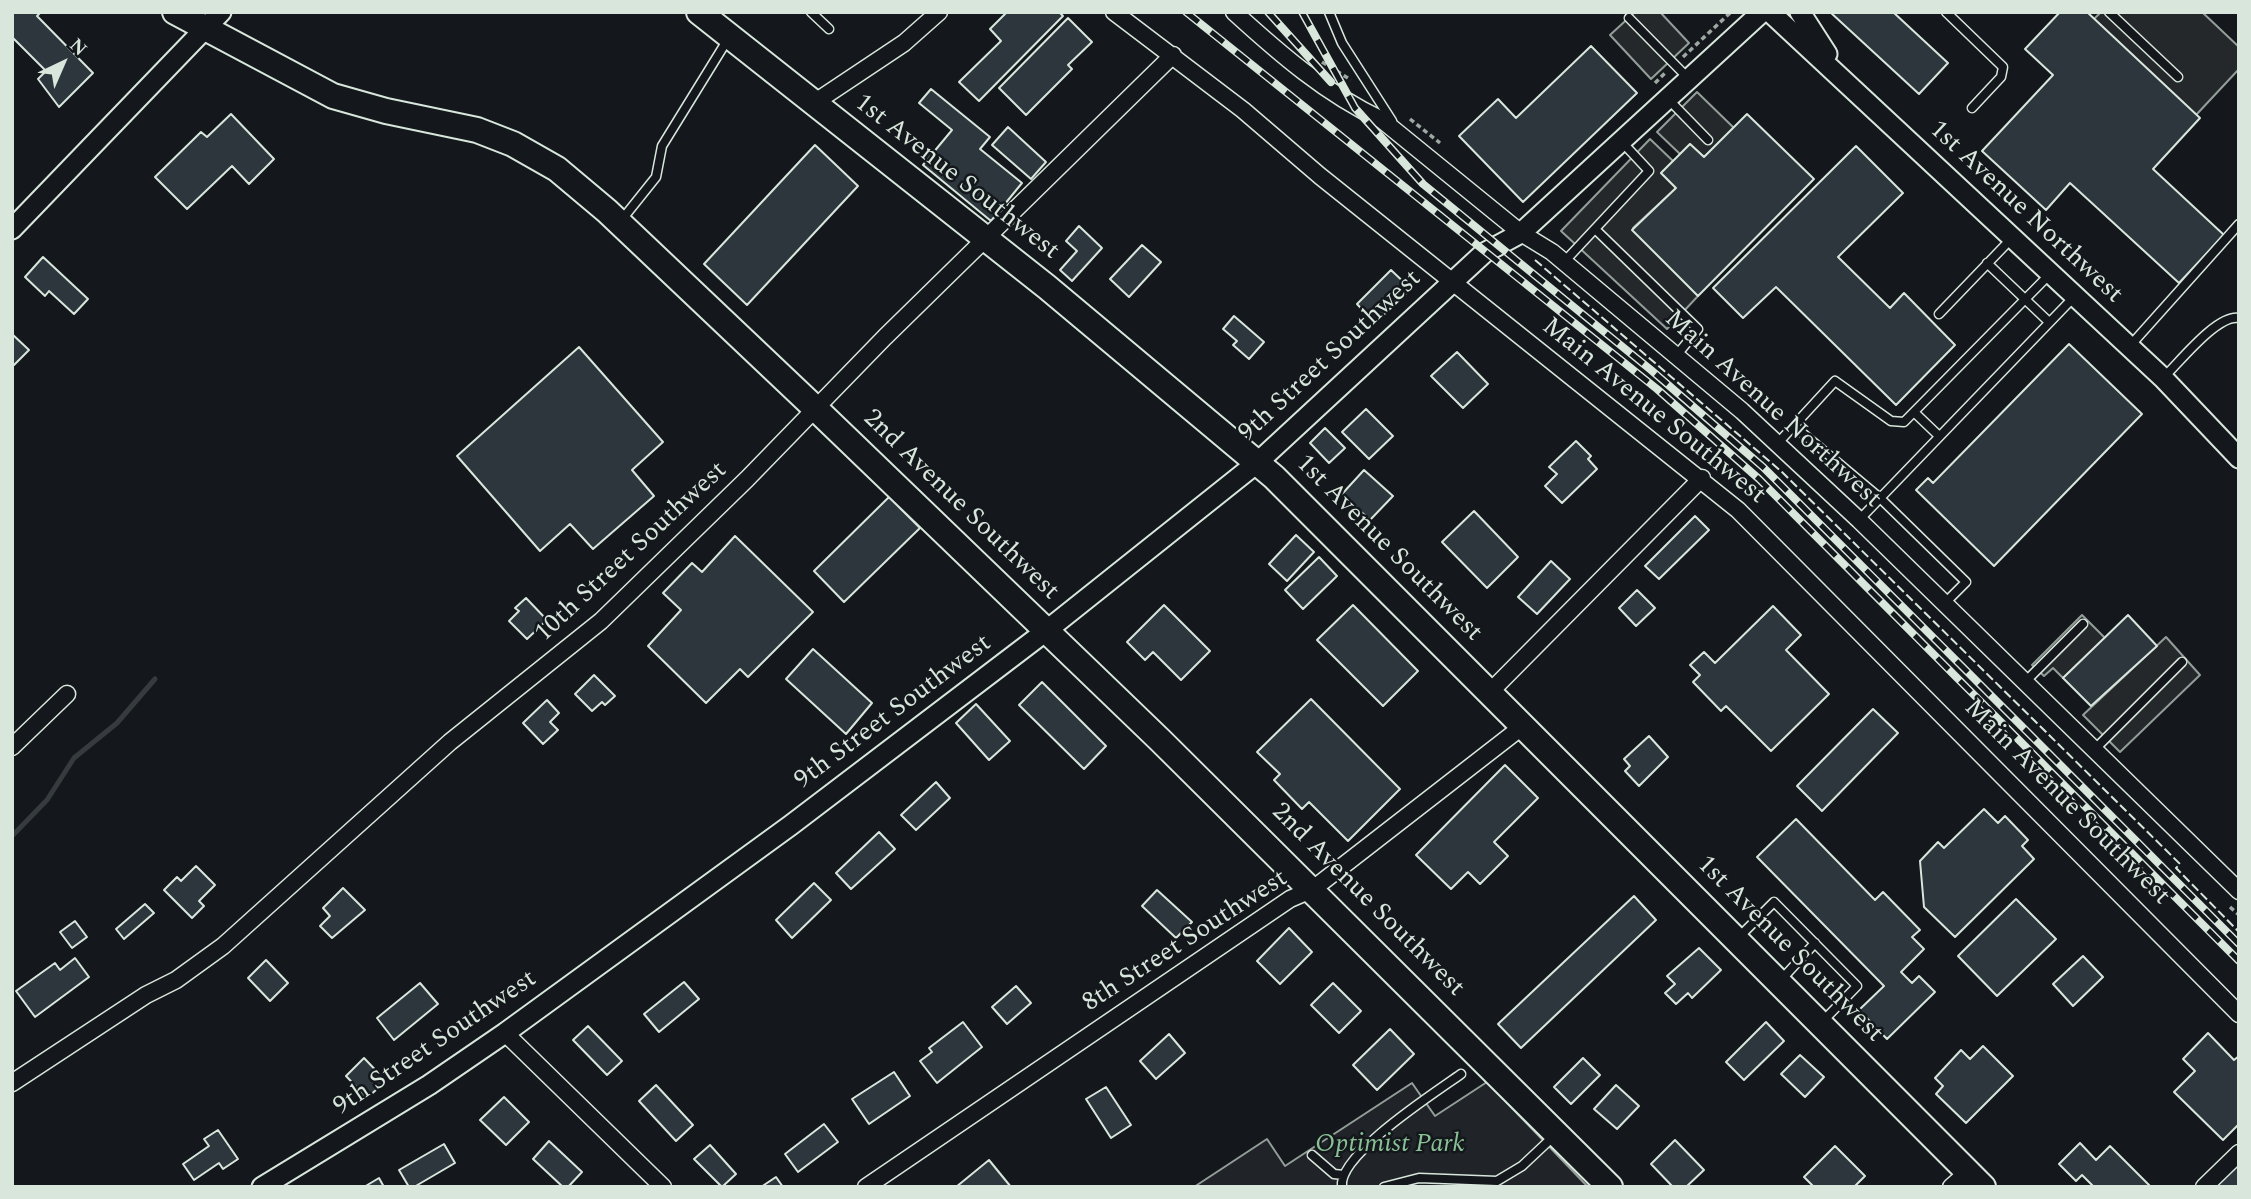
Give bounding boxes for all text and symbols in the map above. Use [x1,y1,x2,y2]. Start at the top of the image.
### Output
north arrow [28,28,98,98]
text: N [62,32,94,63]
street label: 1st Avenue Southwest [847,88,1065,268]
street label: 1st Avenue Northwest [1922,115,2128,311]
street label: 9th Street Southwest [1233,264,1429,450]
street label: Main Avenue Northwest [1657,304,1887,516]
street label: Main Avenue Southwest [1535,312,1771,512]
street label: 2nd Avenue Southwest [855,404,1065,608]
street label: 1st Avenue Southwest [1288,449,1488,649]
street label: 10th Street Southwest [530,456,734,650]
street label: 9th Street Southwest [790,629,998,797]
street label: Main Avenue Southwest [1956,693,2176,913]
street label: 2nd Avenue Southwest [1264,798,1470,1004]
street label: 1st Avenue Southwest [1689,850,1889,1050]
street label: 8th Street Southwest [1078,864,1294,1020]
street label: 9th Street Southwest [329,965,543,1123]
park label: Optimist Park [1315,1130,1465,1162]

